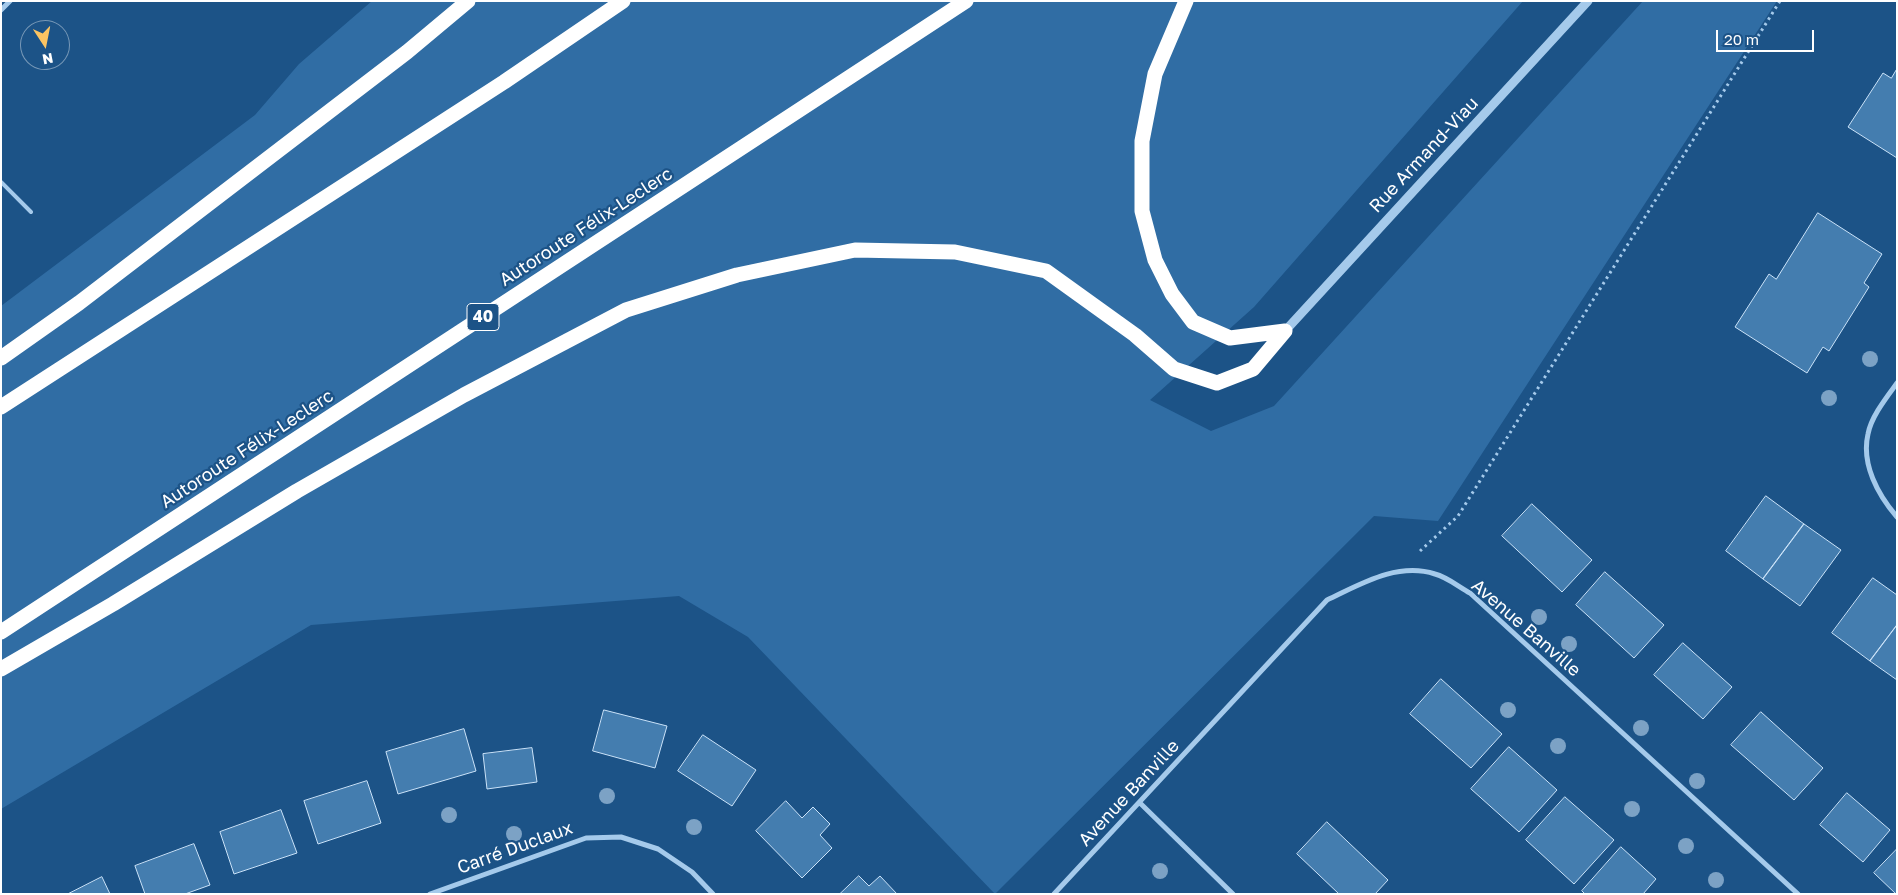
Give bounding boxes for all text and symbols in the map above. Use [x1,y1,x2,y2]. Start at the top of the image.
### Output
north arrow [20,20,70,70]
scale bar [1718,20,1816,52]
text: 20 m [1724,30,1759,48]
text: N [41,50,55,69]
street label: Rue Armand-Viau [1365,93,1483,217]
street label: Autoroute Félix-Leclerc [495,163,677,291]
road number: 40 [467,304,499,330]
street label: Autoroute Félix-Leclerc [156,385,338,513]
street label: Avenue Banville [1467,575,1585,681]
street label: Avenue Banville [1074,735,1184,851]
street label: Carré Duclaux [454,817,576,879]

